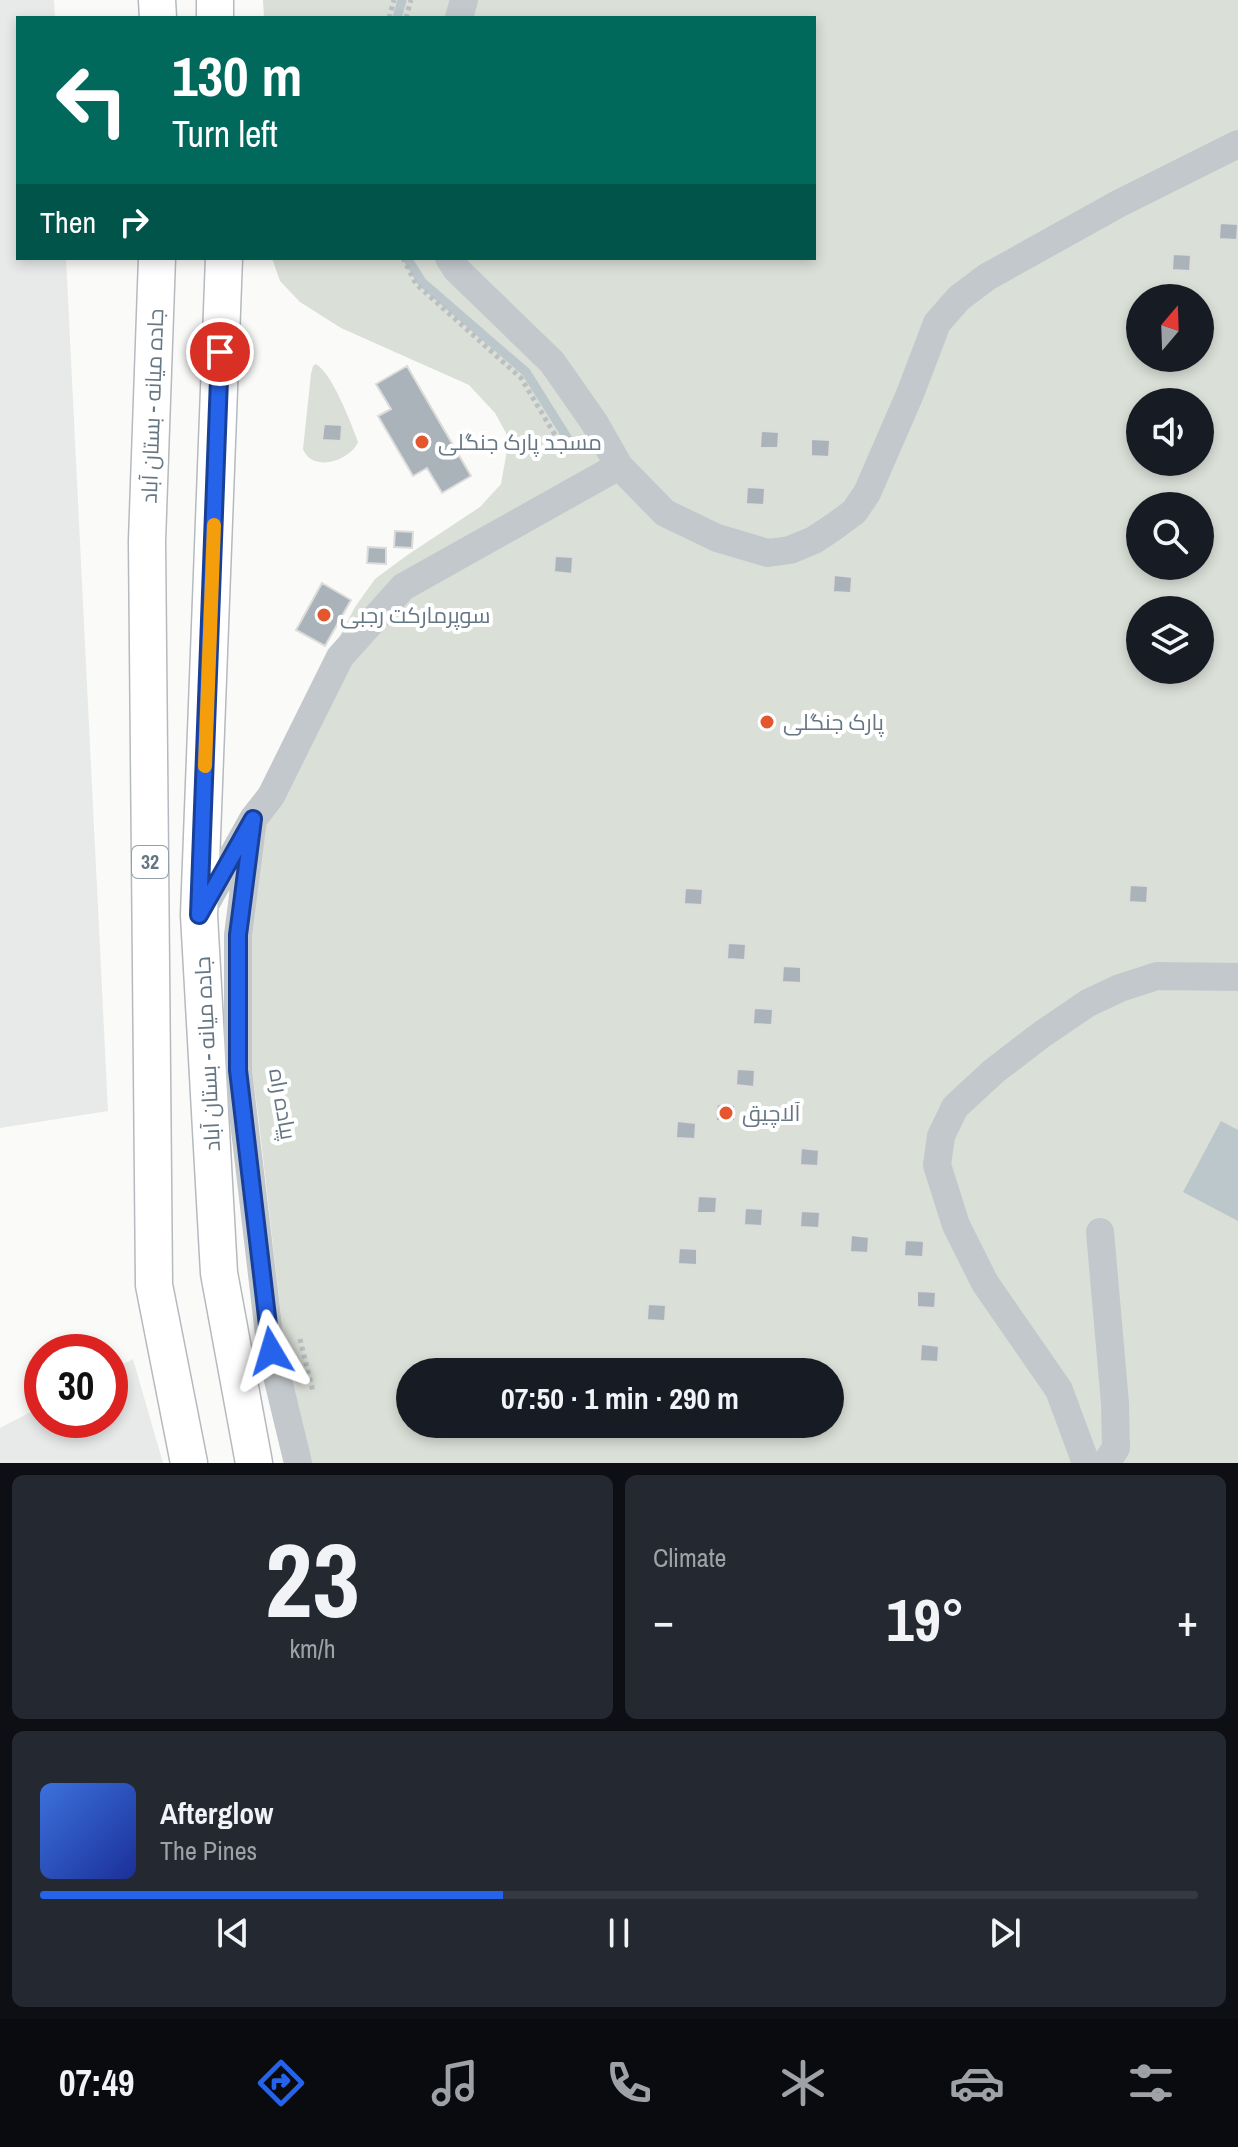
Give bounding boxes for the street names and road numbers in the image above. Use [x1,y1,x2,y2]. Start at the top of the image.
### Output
street label: جاده میانه - بستان آباد [134,308,170,504]
road number: 32 [132,846,168,878]
street label: جاده میانه - بستان آباد [187,956,227,1152]
street label: پیاده راه [262,1066,304,1142]

